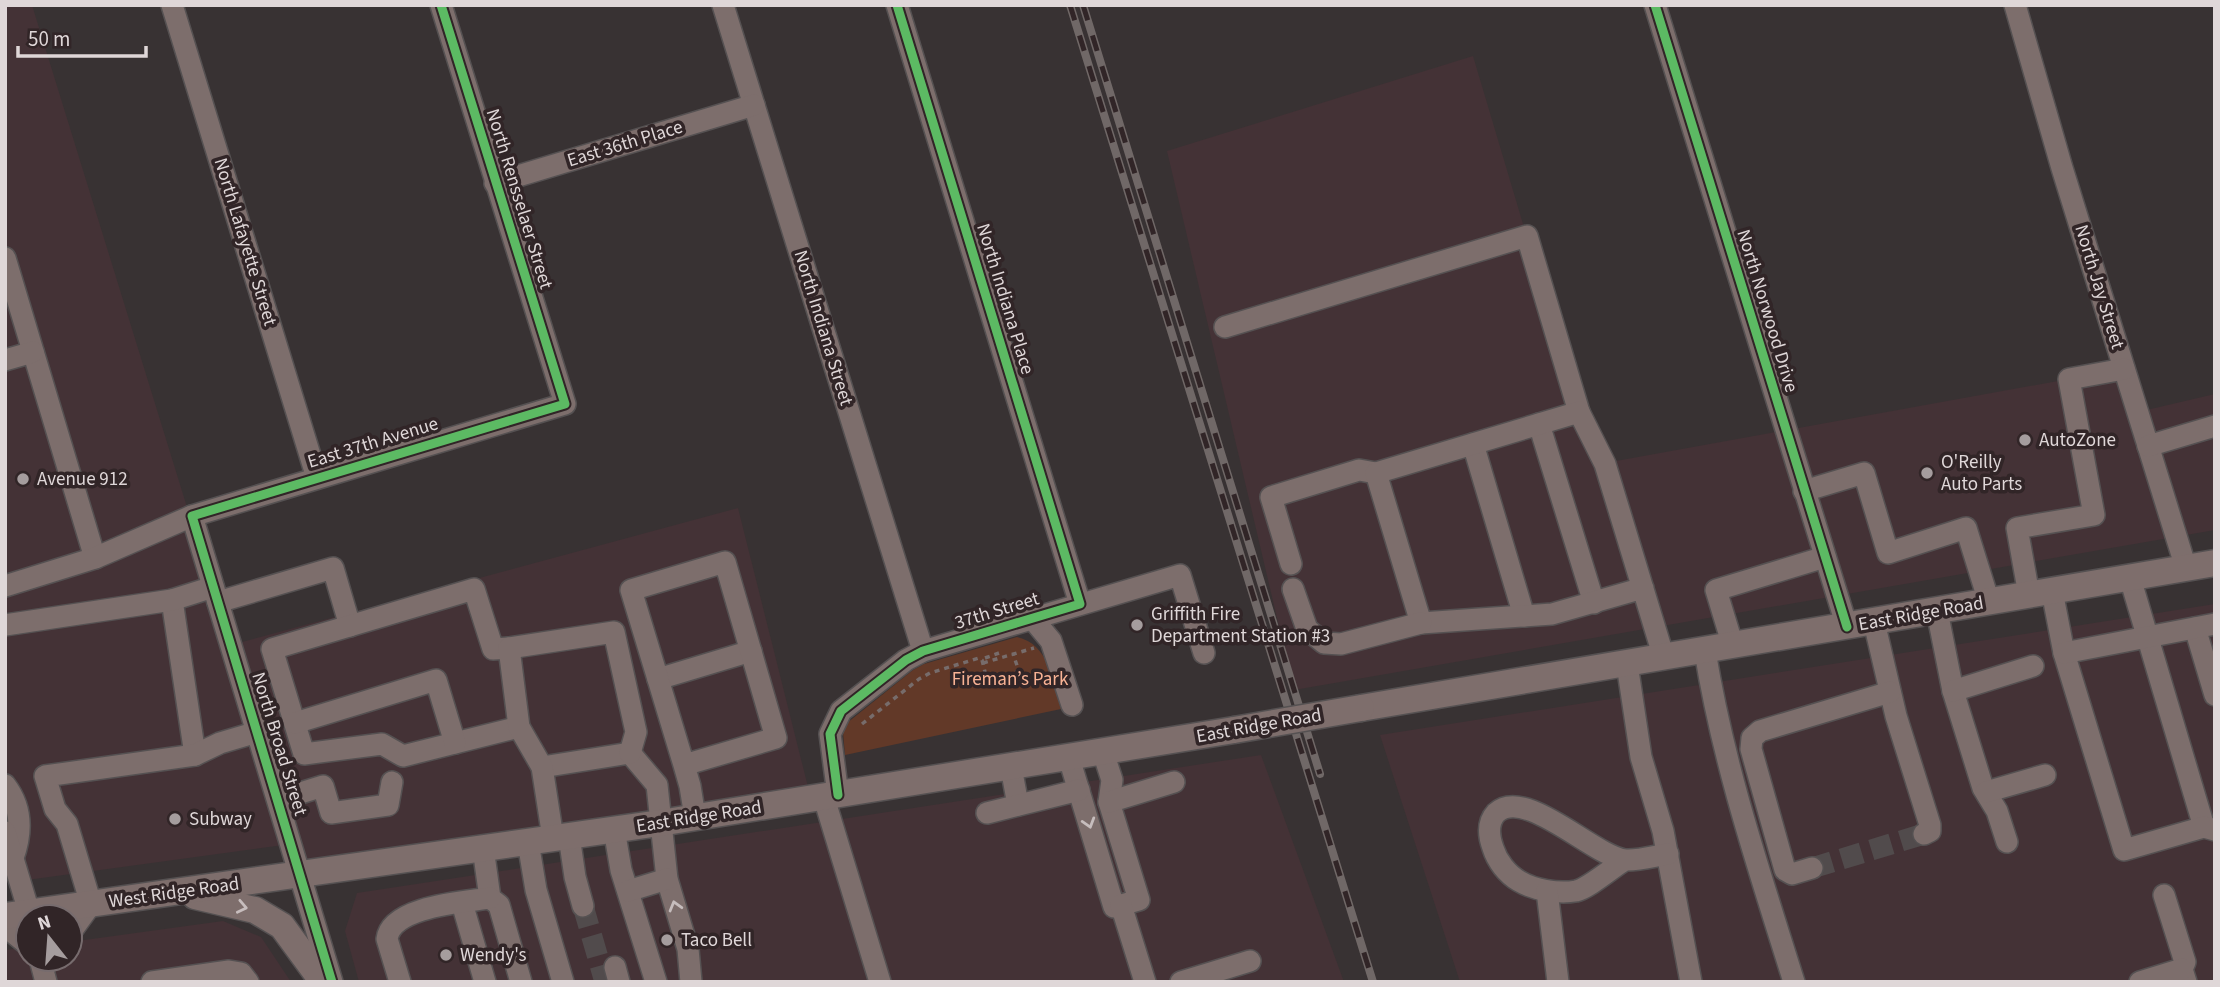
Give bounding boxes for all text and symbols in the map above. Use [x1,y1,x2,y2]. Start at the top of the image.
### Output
scale bar [18,14,145,58]
text: 50 m [28,24,70,54]
street label: North Rensselaer Street [479,105,559,293]
street label: East 36th Place [564,114,686,174]
street label: North Lafayette Street [207,155,284,330]
street label: North Indiana Place [969,220,1041,378]
street label: North Jay Street [2067,222,2131,353]
street label: North Norwood Drive [1729,226,1805,396]
street label: North Indiana Street [787,247,860,410]
street label: East 37th Avenue [304,410,442,476]
place label: AutoZone [2039,427,2116,454]
marker: AutoZone [2017,432,2033,448]
place label: O'Reilly Auto Parts [1941,449,2022,498]
marker: O'Reilly Auto Parts [1919,465,1935,481]
place label: Avenue 912 [37,466,128,493]
marker: Avenue 912 [15,471,31,487]
street label: 37th Street [951,585,1043,637]
street label: East Ridge Road [1856,590,1986,638]
place label: Griffith Fire Department Station #3 [1151,601,1330,650]
marker: Griffith Fire Department Station #3 [1129,617,1145,633]
park label: Fireman’s Park [952,666,1069,693]
street label: North Broad Street [244,669,314,820]
street label: East Ridge Road [1194,702,1324,750]
street label: East Ridge Road [634,794,764,840]
place label: Subway [189,806,252,833]
marker: Subway [167,811,183,827]
one-way arrow [1080,817,1095,829]
street label: West Ridge Road [107,870,241,916]
one-way arrow [236,899,248,913]
one-way arrow [669,900,684,912]
north arrow [14,903,84,973]
text: N [34,908,54,938]
place label: Taco Bell [681,927,752,954]
marker: Taco Bell [659,932,675,948]
place label: Wendy's [460,942,527,969]
marker: Wendy's [438,947,454,963]

